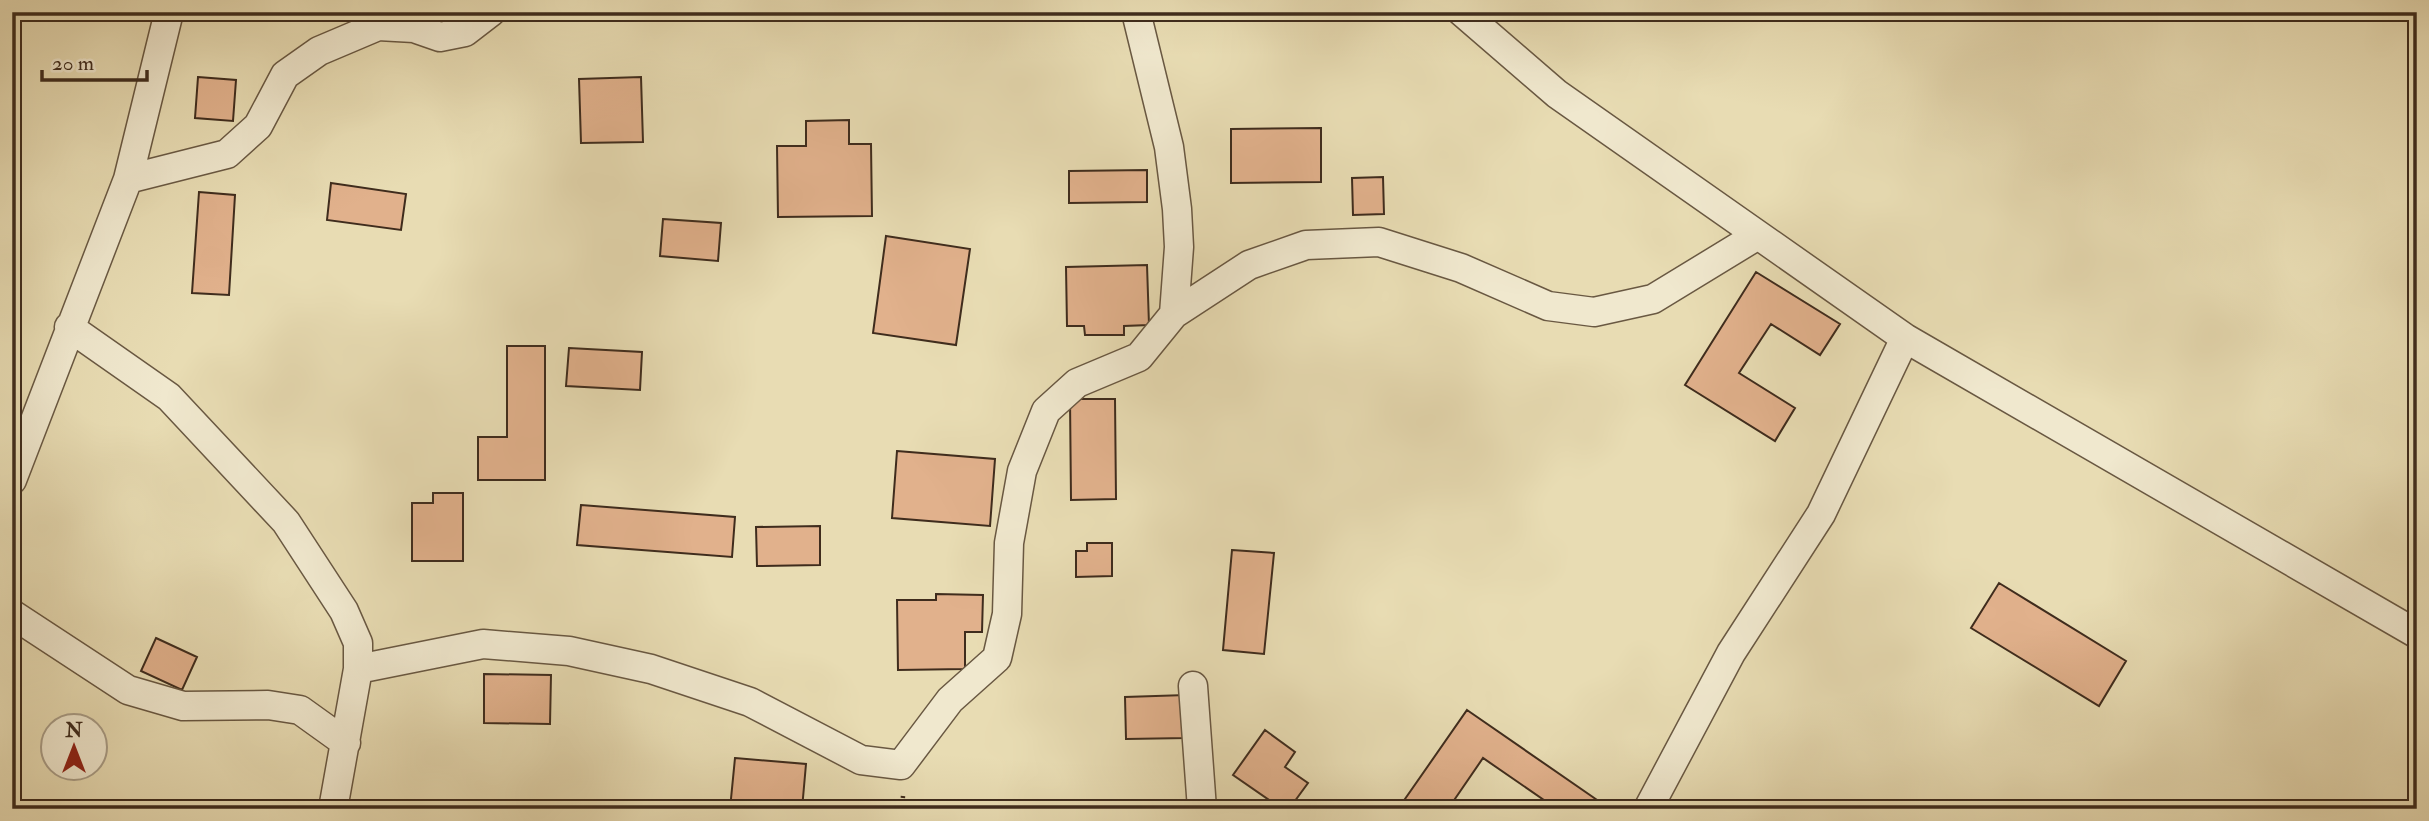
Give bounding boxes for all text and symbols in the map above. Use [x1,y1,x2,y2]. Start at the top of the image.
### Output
scale bar [42,38,147,82]
text: 20 m [52,50,94,77]
north arrow [38,712,108,782]
text: N [64,719,83,743]

